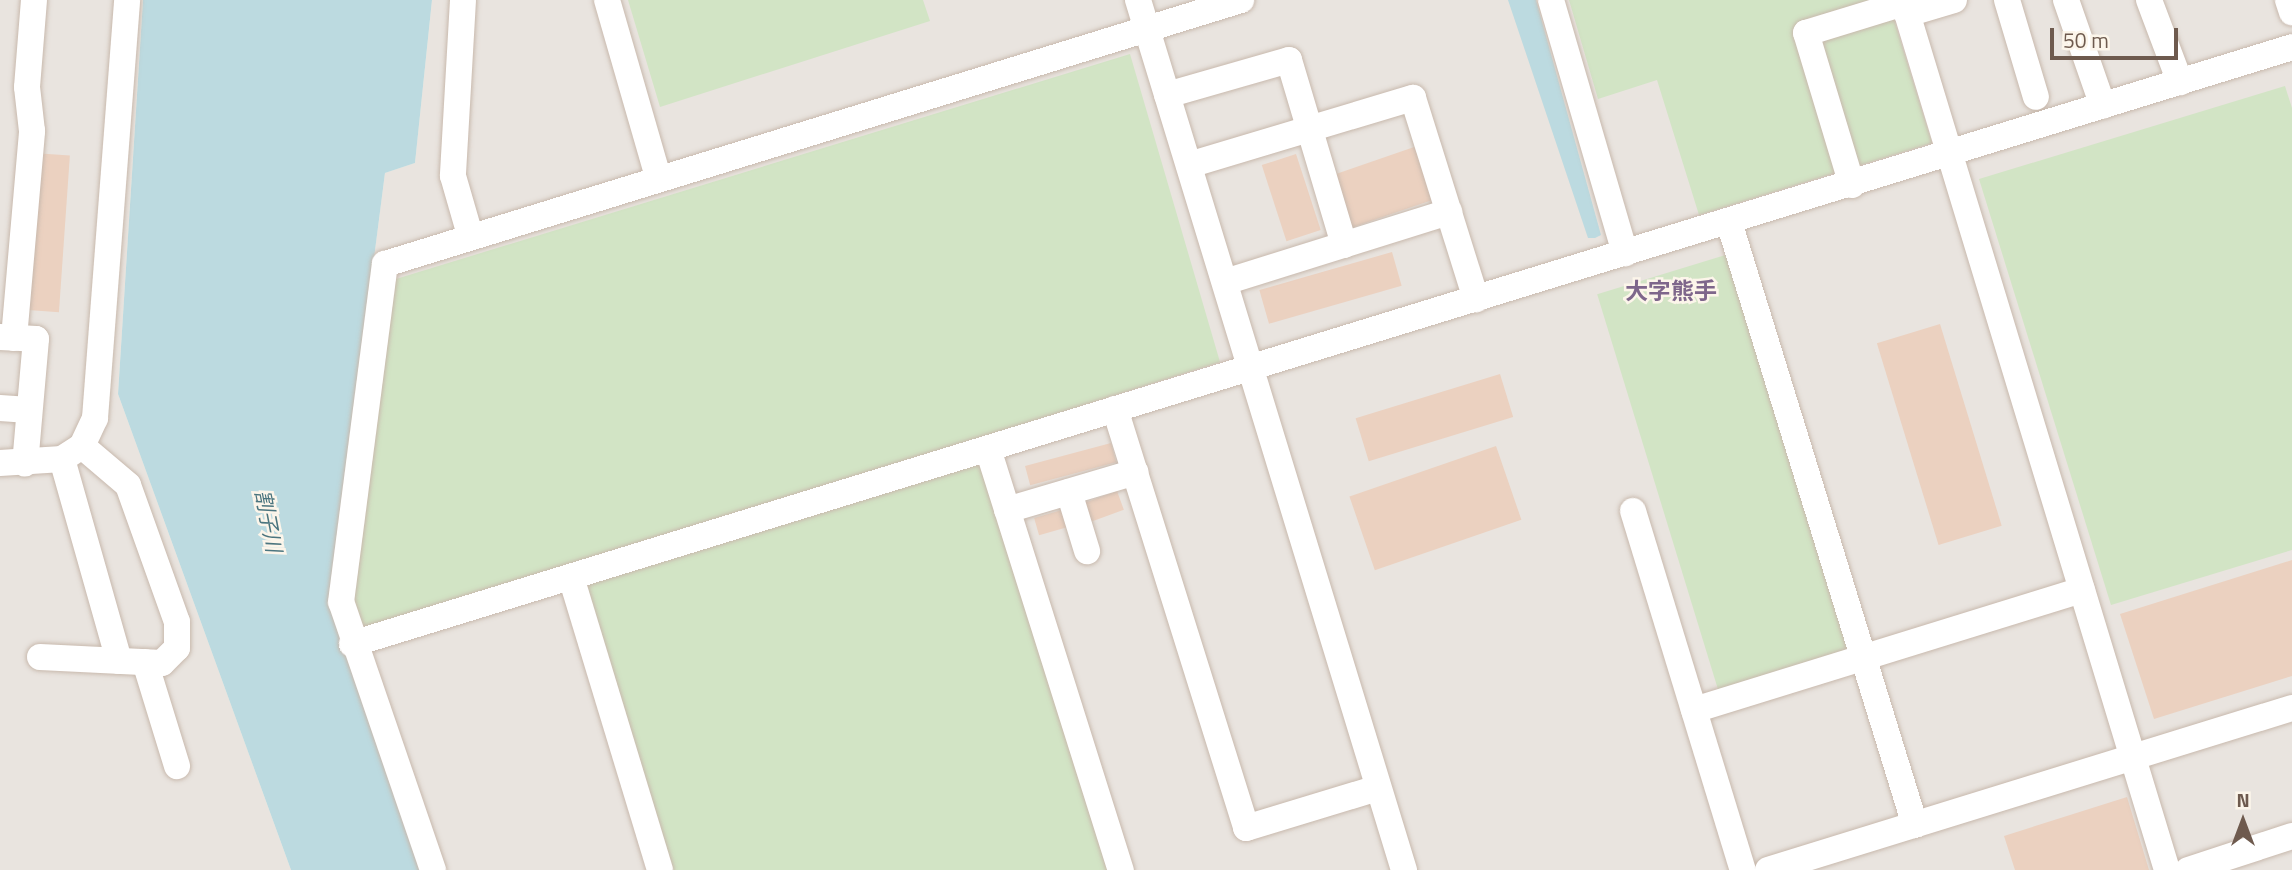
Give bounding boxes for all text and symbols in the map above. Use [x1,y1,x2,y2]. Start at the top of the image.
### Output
scale bar [2054,14,2182,58]
text: 50 m [2063,24,2109,56]
district label: 大字熊手 [1625,277,1717,305]
water label: 割子川 [251,488,287,554]
text: N [2236,785,2250,814]
north arrow [2208,786,2278,856]

